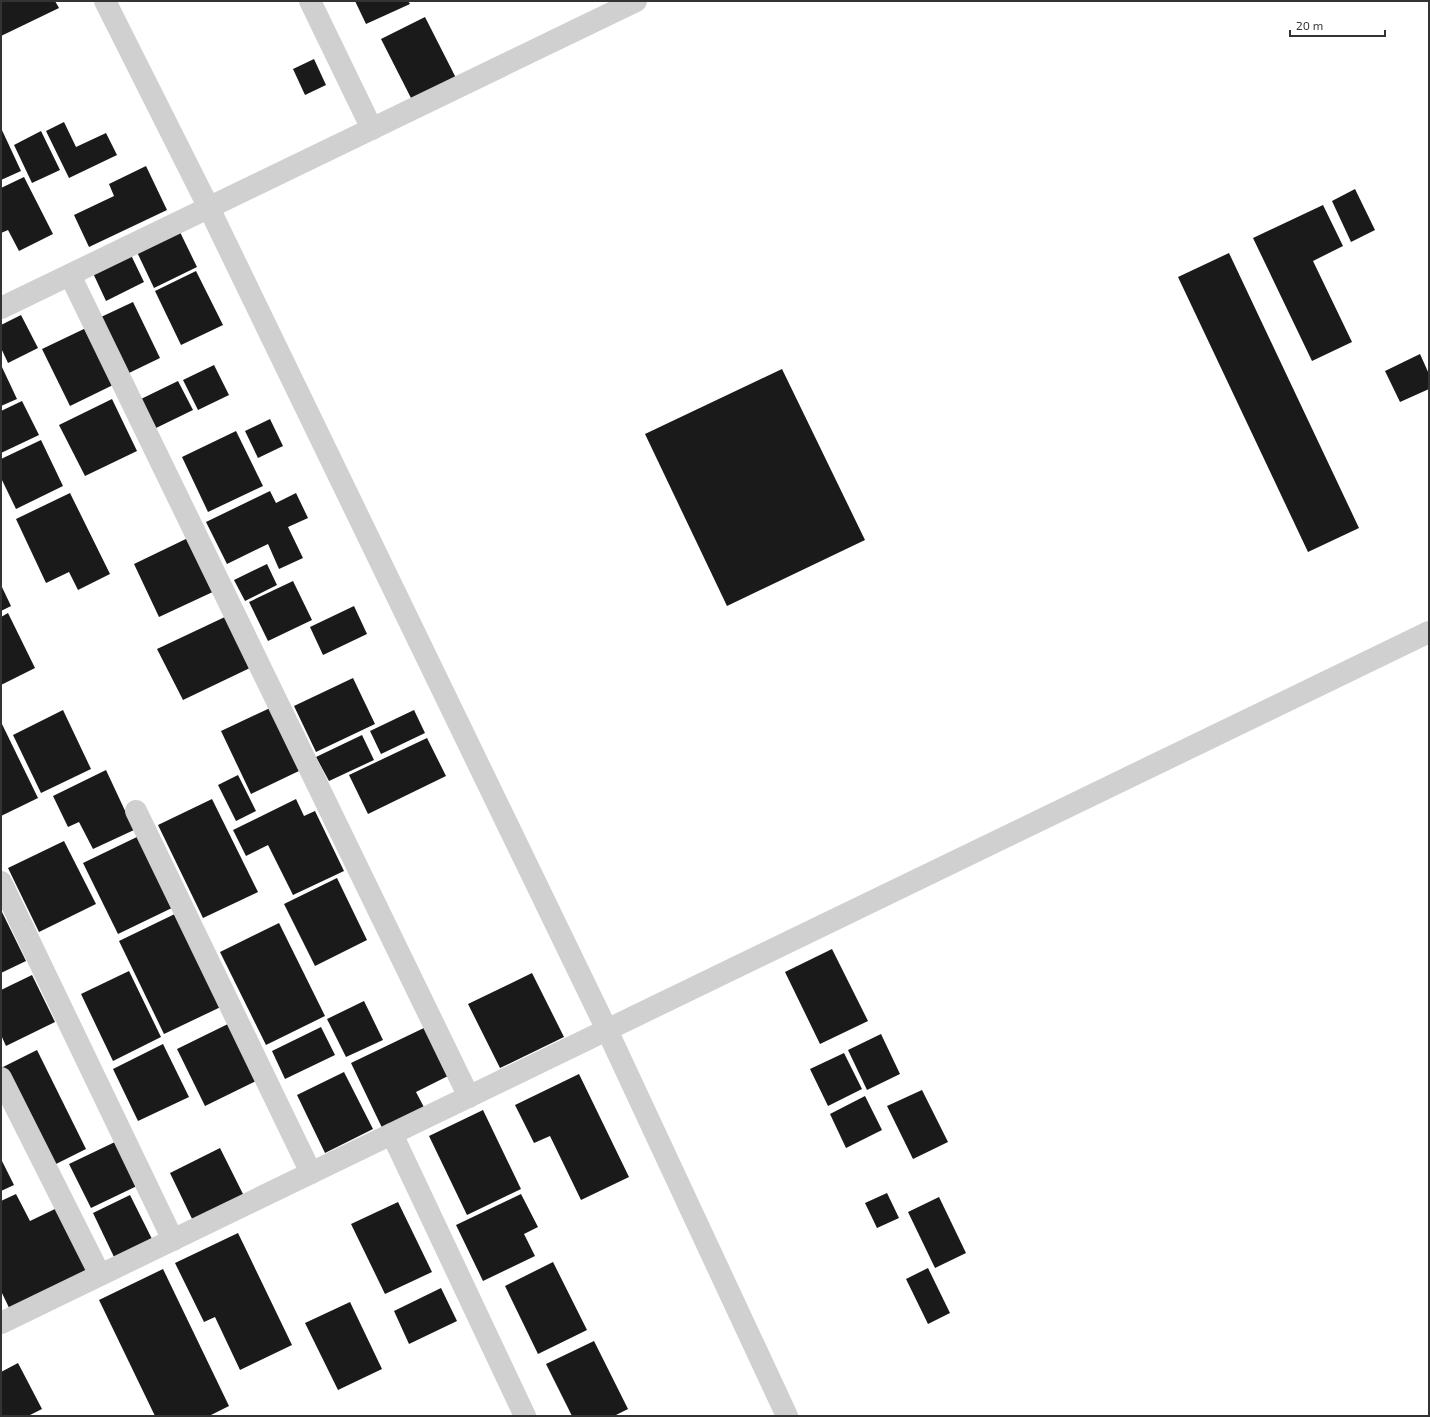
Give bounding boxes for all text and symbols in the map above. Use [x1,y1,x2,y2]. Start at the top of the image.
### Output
scale bar [1290,12,1385,38]
text: 20 m [1296,18,1323,32]

